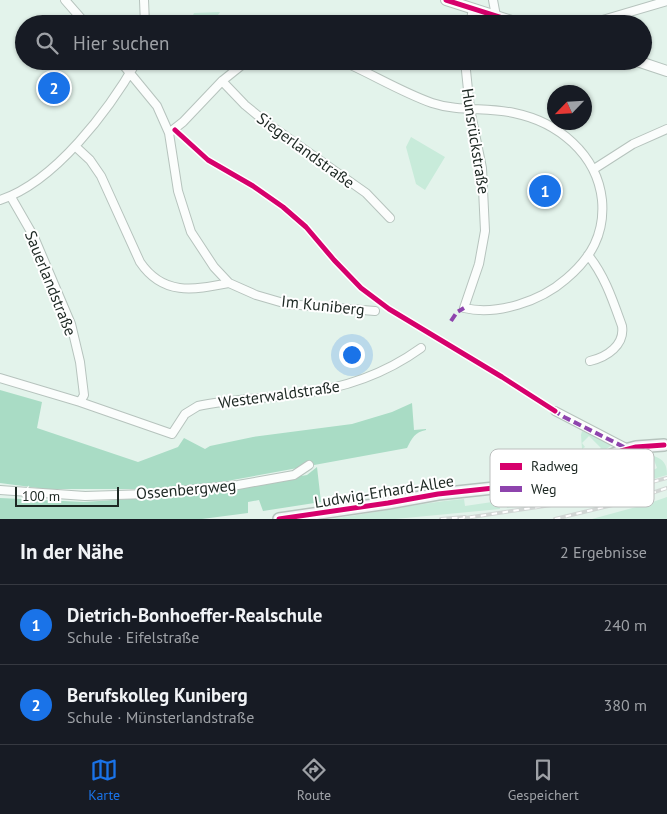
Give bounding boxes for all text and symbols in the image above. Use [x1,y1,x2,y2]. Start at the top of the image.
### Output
search box [15,15,652,70]
icon: search [33,29,61,57]
text: Hier suchen [73,31,169,55]
pin: 2 [38,69,70,107]
north arrow [547,85,592,130]
street label: Hunsrückstraße [458,87,494,195]
street label: Siegerlandstraße [253,108,359,192]
pin: 1 [529,172,561,210]
street label: Sauerlandstraße [21,227,81,339]
street label: Im Kuniberg [280,291,366,319]
your location [339,342,365,368]
street label: Westerwaldstraße [217,376,341,412]
legend [490,449,654,507]
text: Radweg [531,457,578,475]
street label: Ludwig-Erhard-Allee [313,470,455,512]
street label: Ossenbergweg [135,475,237,503]
text: Weg [531,480,556,498]
scale bar [15,484,119,507]
text: 100 m [22,487,60,505]
text: In der Nähe [20,538,124,565]
text: 2 Ergebnisse [560,542,647,562]
text: Dietrich-Bonhoeffer-Realschule [67,603,322,627]
text: 1 [31,615,41,635]
text: 240 m [604,615,647,635]
text: Schule · Eifelstraße [67,627,199,647]
text: Berufskolleg Kuniberg [67,683,248,707]
text: 2 [31,695,41,715]
text: 380 m [604,695,647,715]
text: Schule · Münsterlandstraße [67,707,254,727]
tab: Karte [88,756,120,804]
tab: Route [297,756,331,804]
tab: Gespeichert [508,756,579,804]

